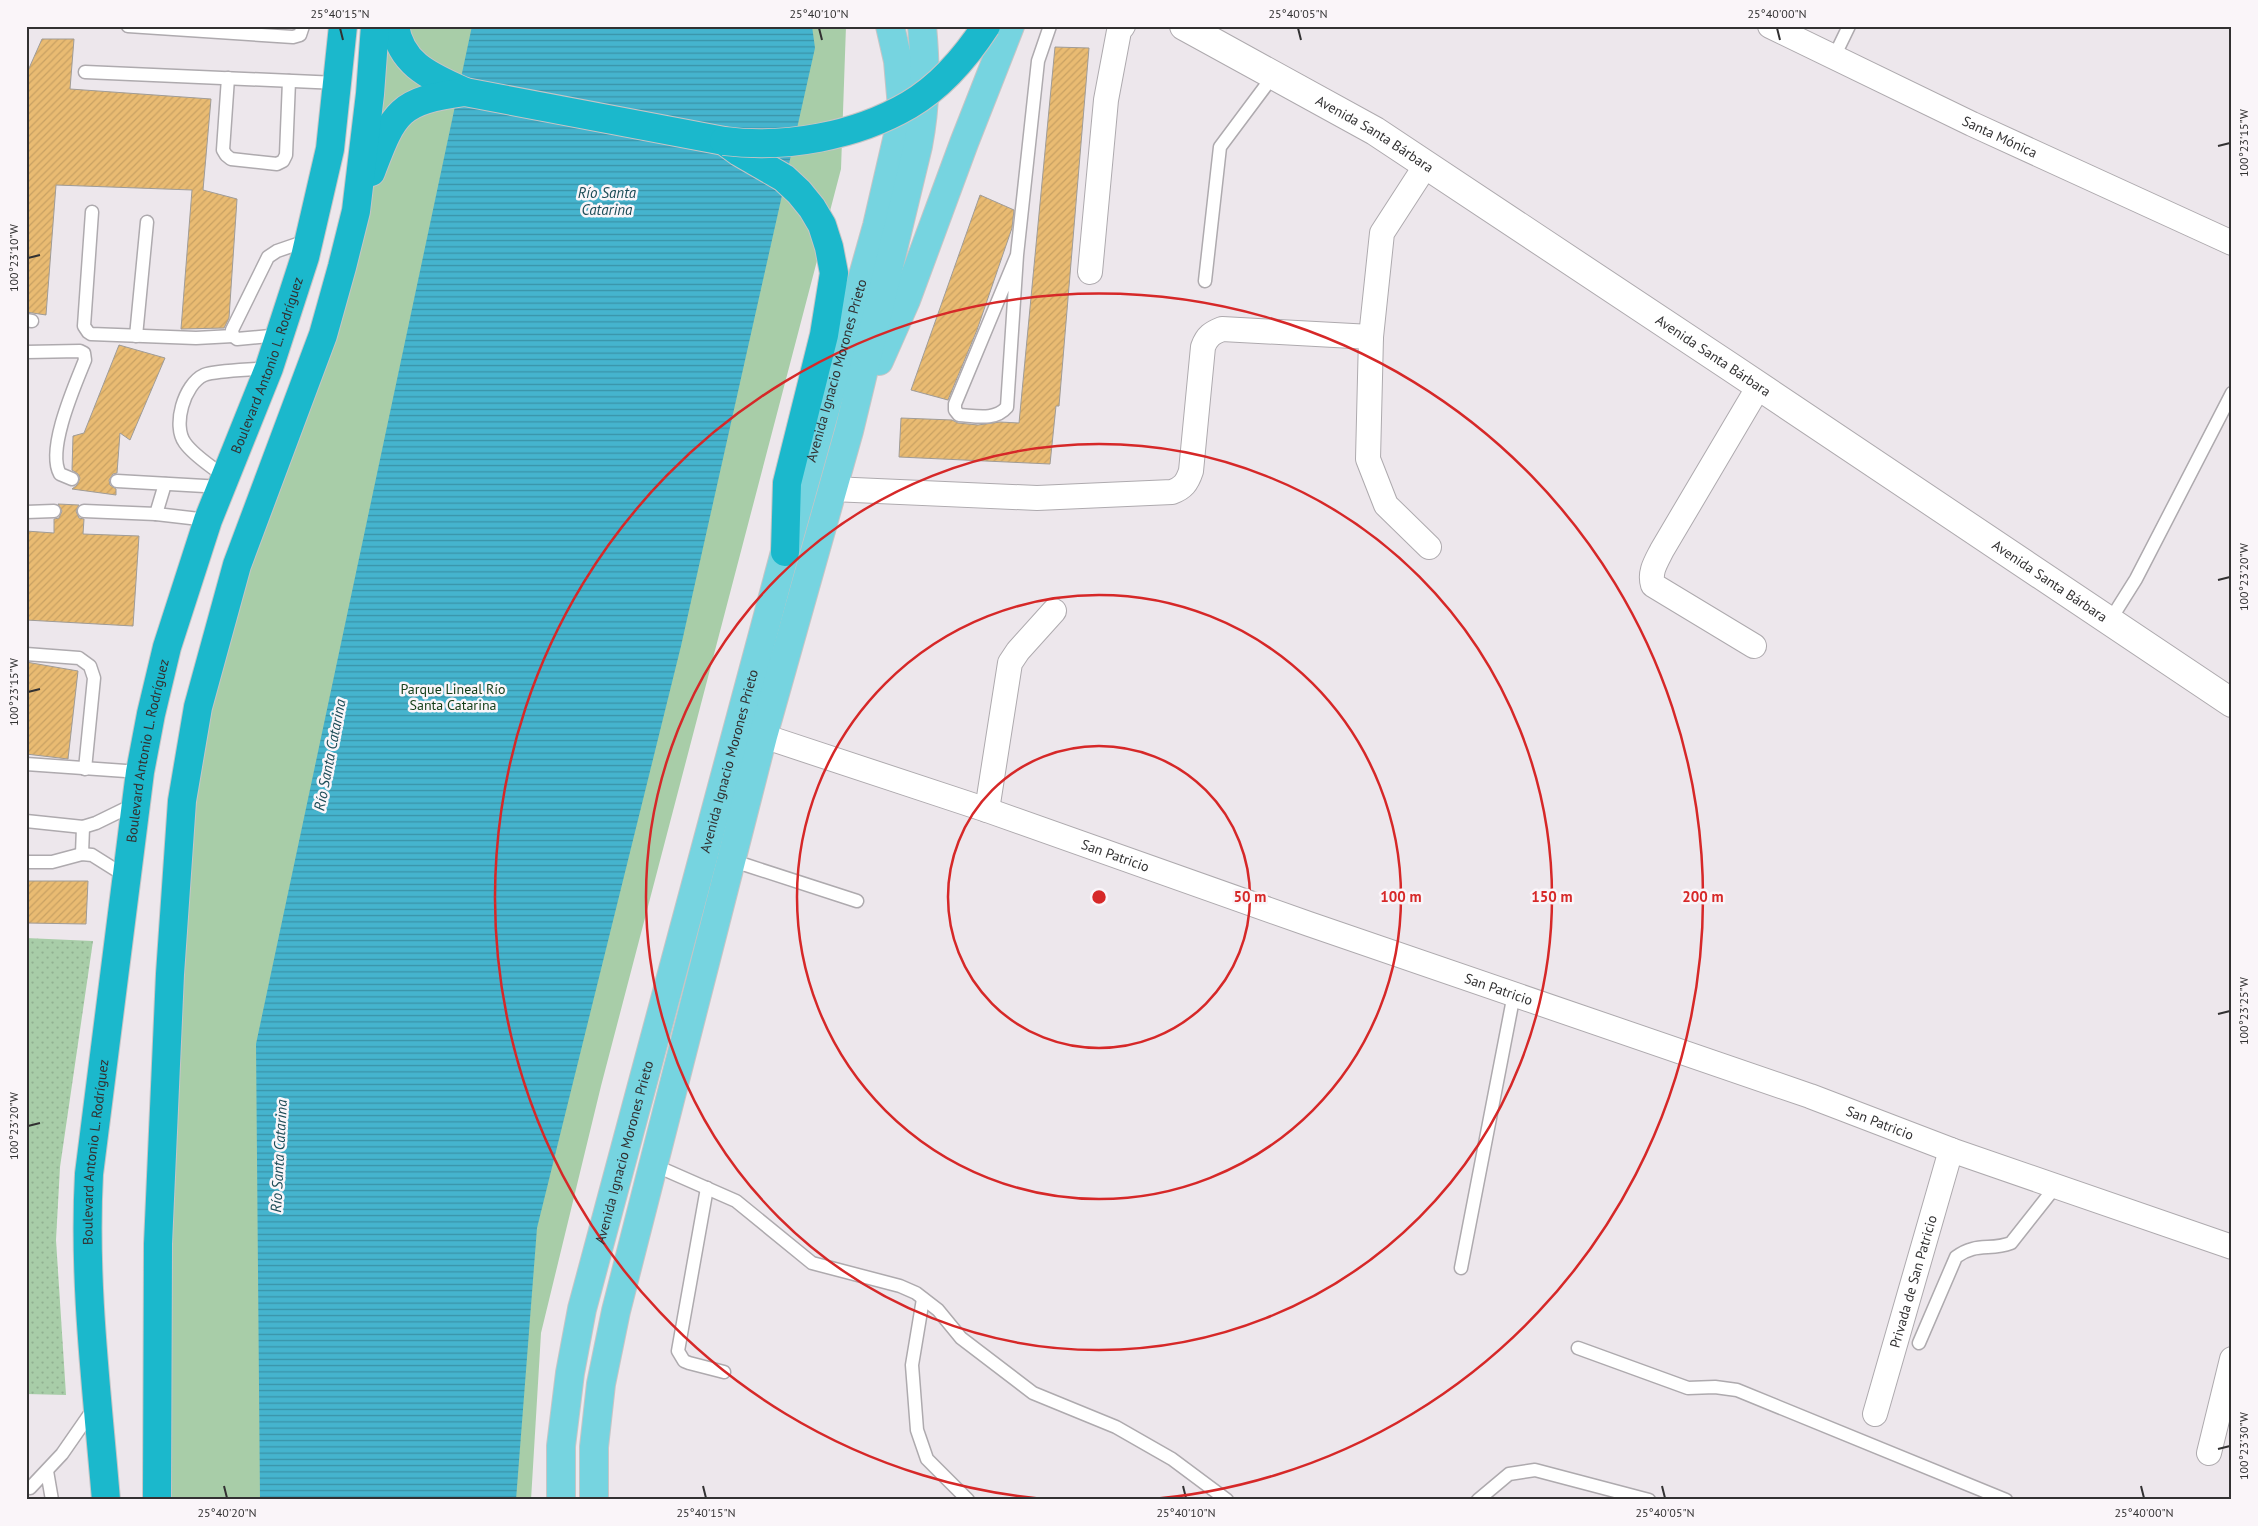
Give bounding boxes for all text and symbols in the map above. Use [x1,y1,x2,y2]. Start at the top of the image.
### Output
text: 25°40'15"N [310,6,370,21]
text: 25°40'10"N [789,6,849,21]
text: 25°40'05"N [1268,6,1328,21]
text: 25°40'00"N [1747,6,1807,21]
street label: Avenida Santa Bárbara [1313,91,1437,176]
text: 100°23'15"W [2236,109,2251,177]
street label: Santa Mónica [1959,112,2040,162]
water label: Río Santa Catarina [578,183,637,219]
text: 100°23'10"W [6,224,21,292]
street label: Boulevard Antonio L. Rodríguez [227,275,307,456]
street label: Avenida Ignacio Morones Prieto [802,277,871,464]
street label: Avenida Santa Bárbara [1652,311,1774,401]
street label: Avenida Santa Bárbara [1989,536,2111,626]
text: 100°23'20"W [2236,543,2251,611]
street label: Boulevard Antonio L. Rodríguez [122,657,173,844]
text: 100°23'15"W [6,658,21,726]
street label: Avenida Ignacio Morones Prieto [696,667,762,855]
park label: Parque Lineal Río Santa Catarina [401,680,505,714]
water label: Río Santa Catarina [309,697,350,812]
street label: San Patricio [1079,835,1152,876]
text: 50 m [1234,887,1266,906]
text: 100 m [1380,887,1422,906]
text: 150 m [1531,887,1573,906]
text: 200 m [1682,887,1724,906]
centre of rings [1090,888,1108,906]
street label: San Patricio [1462,969,1535,1009]
text: 100°23'25"W [2236,977,2251,1045]
street label: Boulevard Antonio L. Rodríguez [79,1058,112,1245]
street label: Avenida Ignacio Morones Prieto [591,1059,657,1246]
text: 100°23'20"W [6,1092,21,1160]
water label: Río Santa Catarina [266,1098,291,1213]
street label: San Patricio [1843,1102,1916,1144]
street label: Privada de San Patricio [1886,1213,1941,1350]
text: 100°23'30"W [2236,1412,2251,1480]
text: 25°40'20"N [197,1505,257,1520]
text: 25°40'15"N [676,1505,736,1520]
text: 25°40'10"N [1156,1505,1216,1520]
text: 25°40'05"N [1635,1505,1695,1520]
text: 25°40'00"N [2114,1505,2174,1520]

